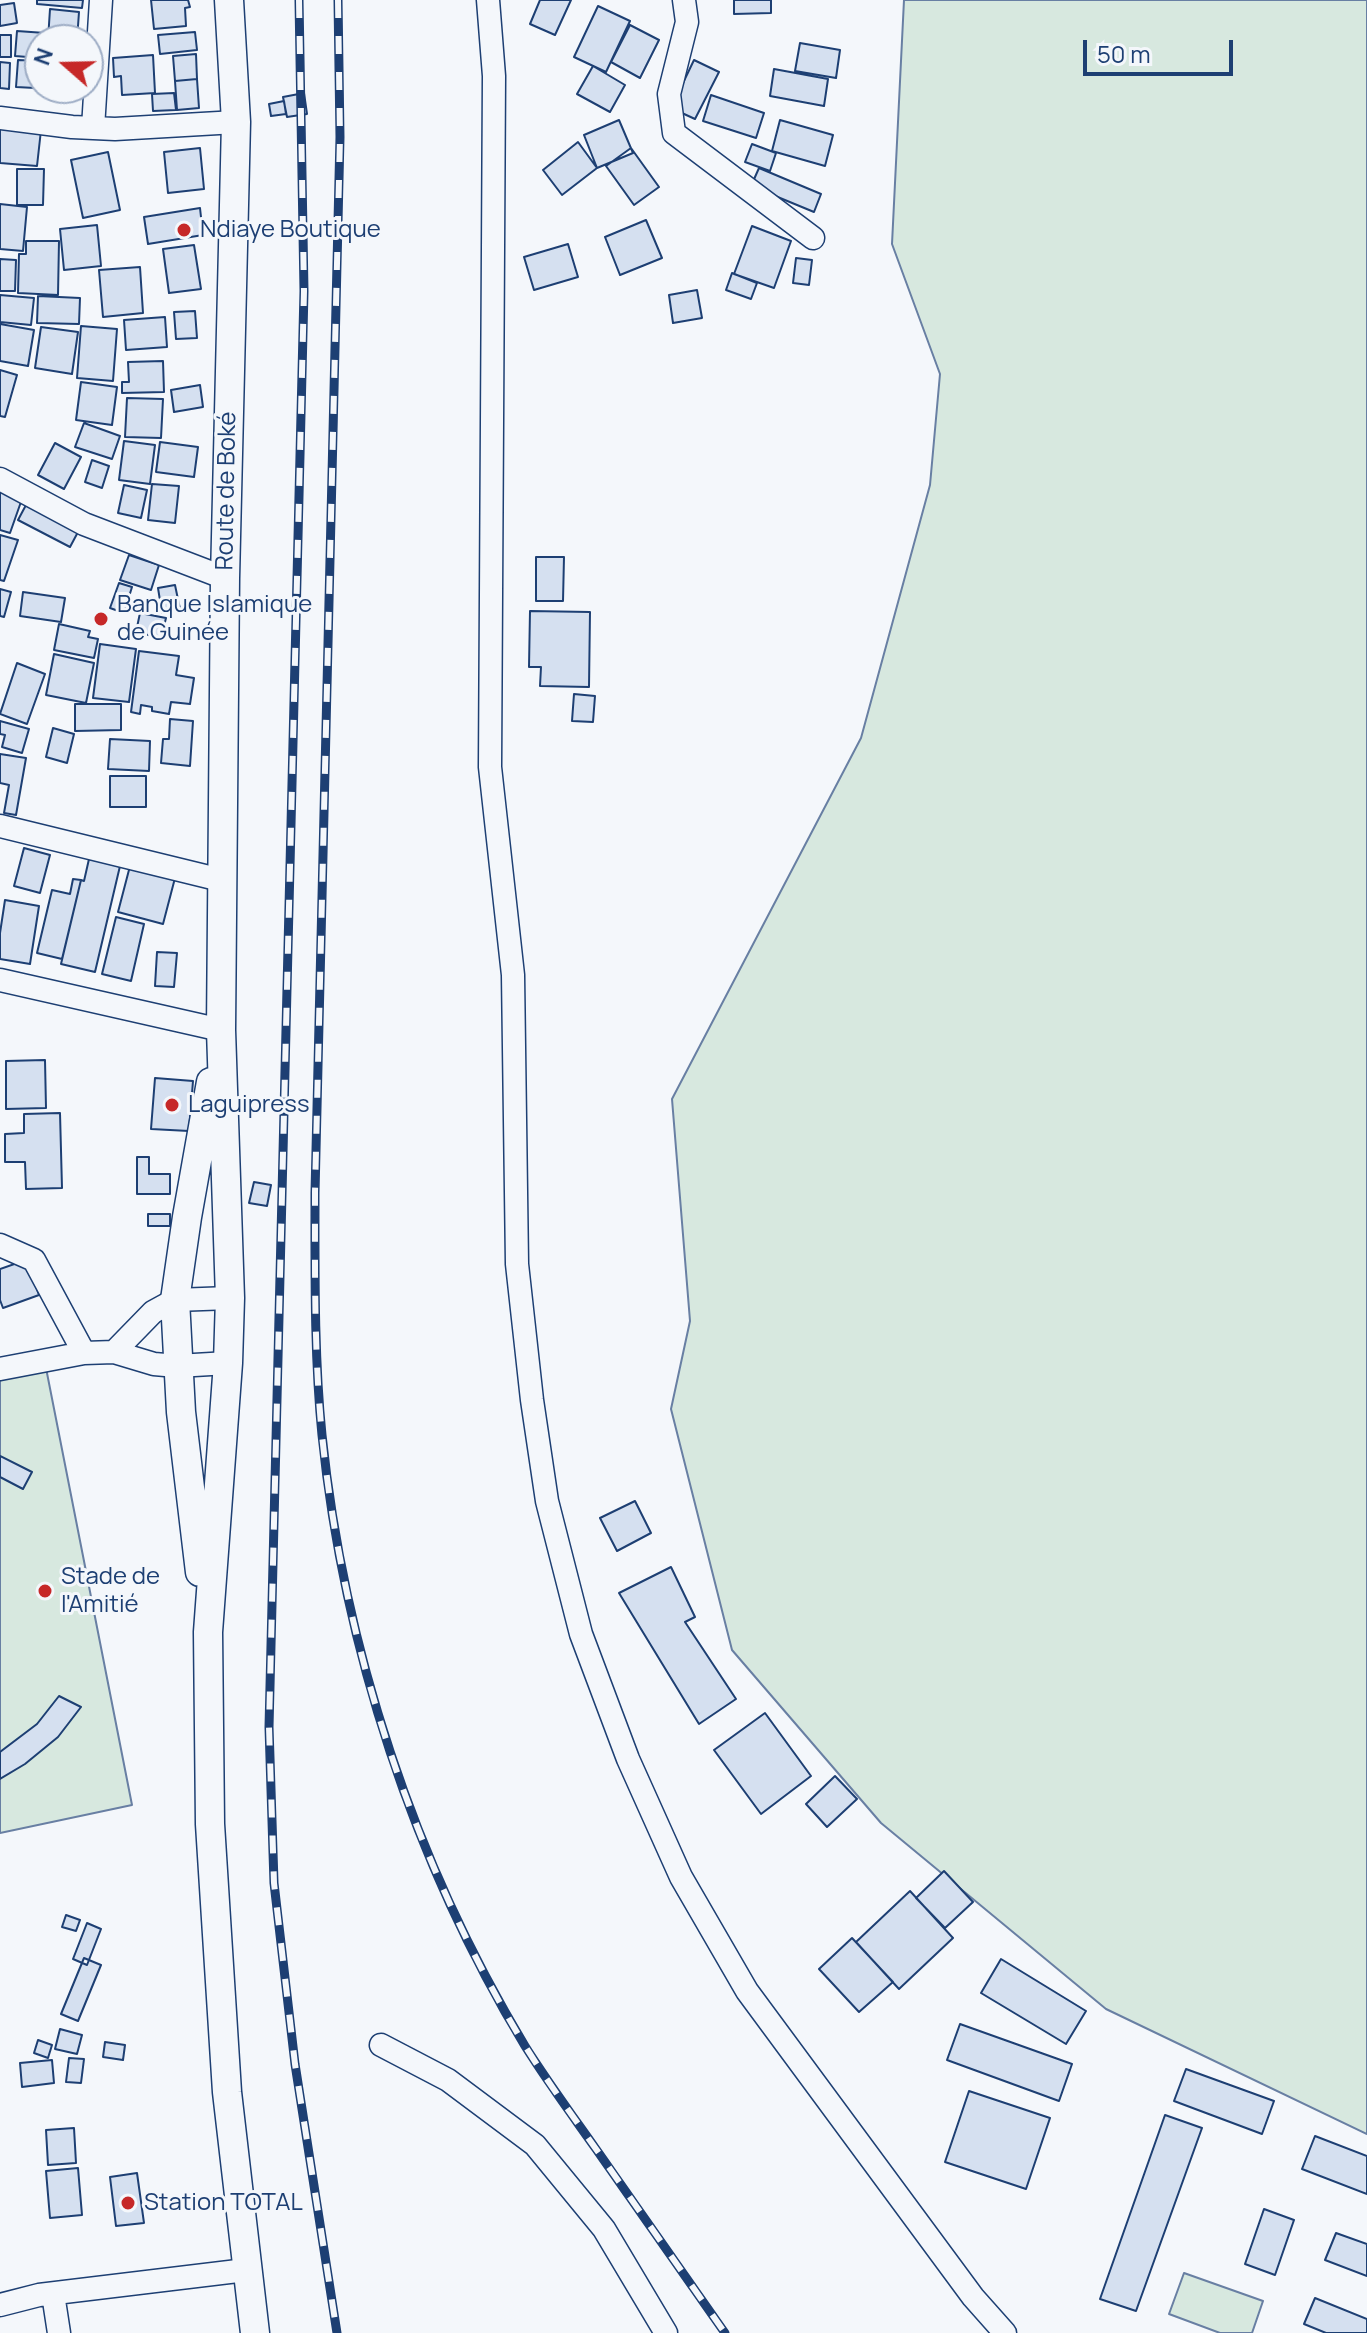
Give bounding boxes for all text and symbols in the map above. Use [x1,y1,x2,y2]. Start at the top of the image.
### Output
north arrow [24,24,104,104]
scale bar [1087,24,1237,74]
text: 50 m [1097,37,1151,70]
text: N [27,44,60,69]
place label: Ndiaye Boutique [200,216,381,244]
marker: Ndiaye Boutique [175,221,193,239]
street label: Route de Boké [211,411,243,571]
place label: Banque Islamique de Guinée [117,591,312,647]
marker: Banque Islamique de Guinée [92,610,110,628]
place label: Laguipress [188,1091,309,1119]
marker: Laguipress [163,1096,181,1114]
place label: Stade de l'Amitié [61,1563,160,1619]
marker: Stade de l'Amitié [36,1582,54,1600]
place label: Station TOTAL [144,2189,303,2217]
marker: Station TOTAL [119,2194,137,2212]

